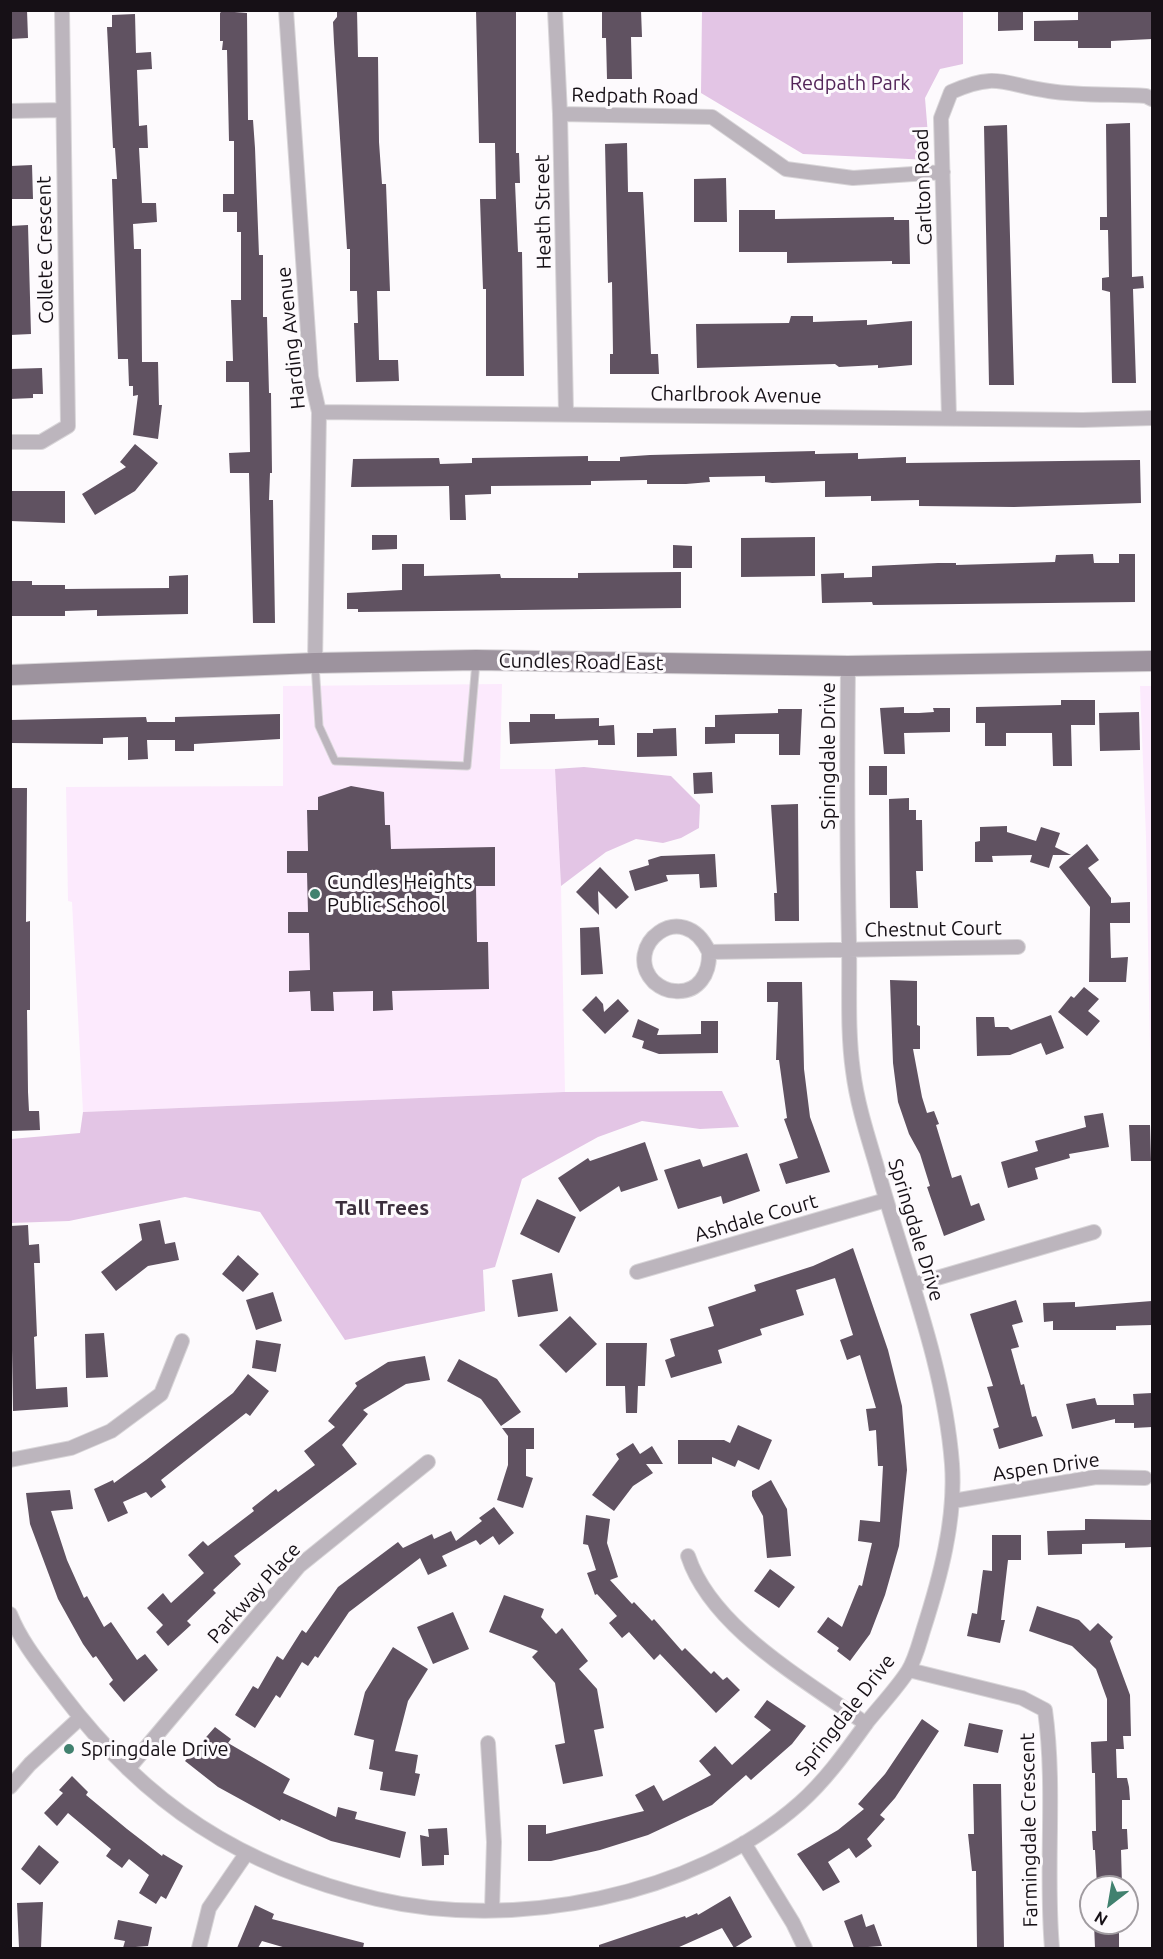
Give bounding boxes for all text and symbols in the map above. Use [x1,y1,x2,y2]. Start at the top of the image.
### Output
park label: Redpath Park [790,71,910,95]
street label: Redpath Road [571,83,699,109]
street label: Carlton Road [909,128,937,246]
street label: Heath Street [530,154,556,270]
street label: Collete Crescent [32,176,58,324]
street label: Harding Avenue [272,266,310,410]
street label: Charlbrook Avenue [650,382,822,408]
street label: Cundles Road East [498,649,664,675]
street label: Springdale Drive [816,682,840,830]
place label: Cundles Heights Public School [327,870,472,917]
marker: Cundles Heights Public School [308,887,322,901]
street label: Chestnut Court [864,916,1002,942]
street label: Springdale Drive [883,1156,949,1304]
street label: Ashdale Court [692,1189,820,1247]
district label: Tall Trees [335,1195,429,1221]
street label: Aspen Drive [991,1448,1101,1486]
street label: Parkway Place [202,1538,306,1648]
street label: Springdale Drive [790,1649,900,1781]
street label: Farmingdale Crescent [1015,1733,1043,1927]
place label: Springdale Drive [81,1737,229,1761]
marker: Springdale Drive [62,1742,76,1756]
north arrow [1079,1875,1139,1935]
text: N [1091,1908,1111,1930]

